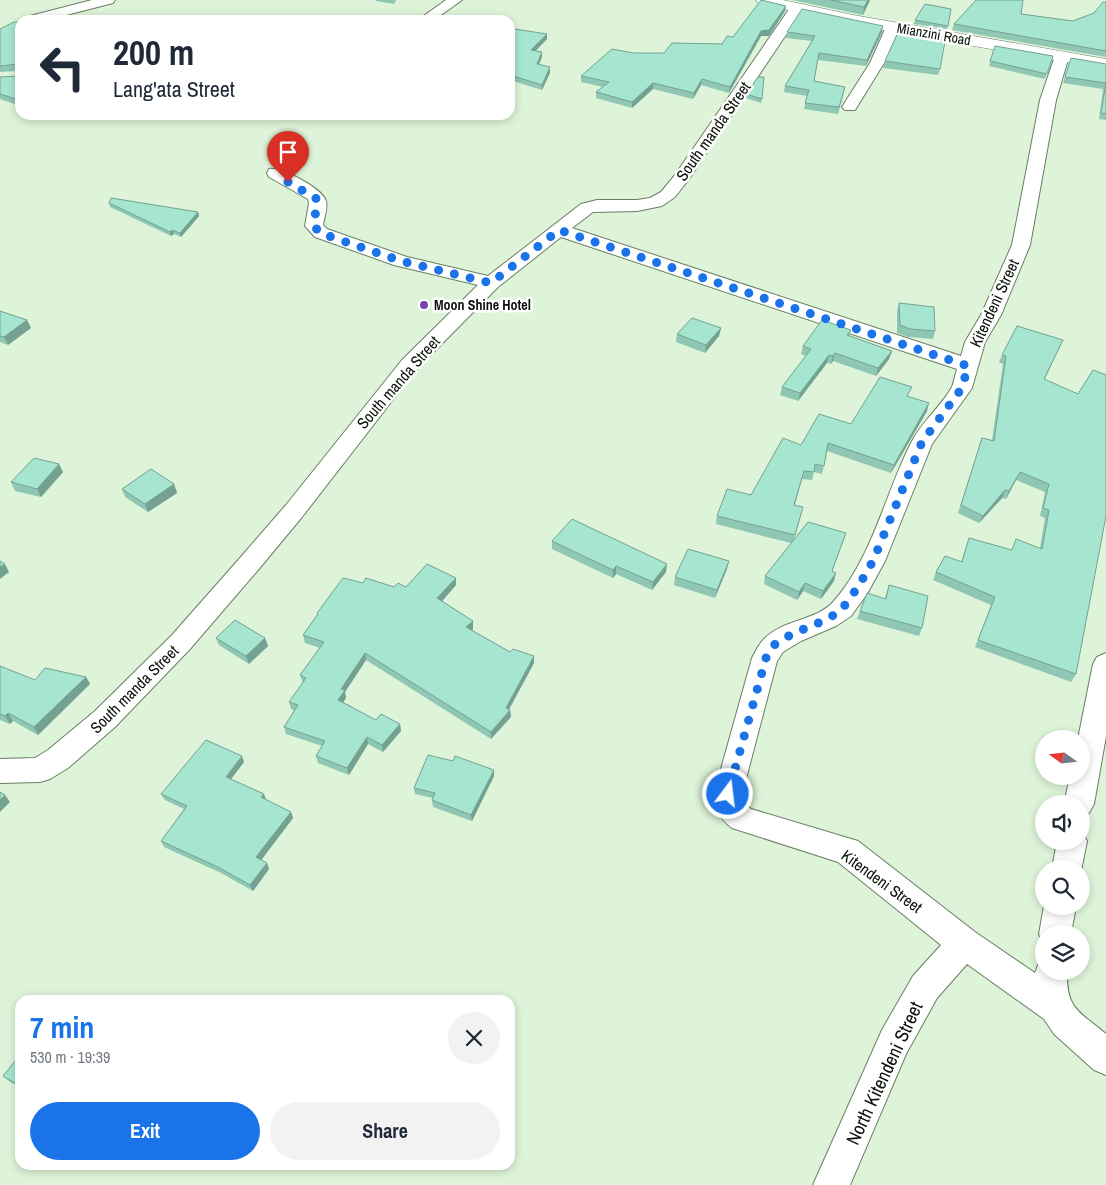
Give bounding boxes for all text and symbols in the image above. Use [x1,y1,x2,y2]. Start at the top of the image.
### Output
street label: Mianzini Road [896,19,972,49]
text: 200 m [113,29,194,76]
icon: left [30,35,95,100]
text: Lang'ata Street [113,74,235,104]
street label: South manda Street [671,77,756,185]
pin [267,131,309,182]
icon: arrive [274,138,302,166]
street label: Kitendeni Street [964,255,1024,351]
place label: Moon Shine Hotel [434,296,531,314]
marker: Moon Shine Hotel [418,299,430,311]
street label: South manda Street [351,330,445,433]
street label: South manda Street [85,640,183,738]
north arrow [1035,730,1090,785]
map controls [1035,730,1090,980]
position arrow [701,767,753,819]
button: sound [1035,795,1090,850]
street label: Kitendeni Street [837,844,927,918]
button: search [1035,860,1090,915]
button: layers [1035,925,1090,980]
street label: North Kitendeni Street [839,997,929,1149]
text: 7 min [30,1007,94,1047]
button: close [448,1012,500,1064]
text: 530 m · 19:39 [30,1046,110,1068]
button: Exit [30,1102,260,1160]
button: Share [270,1102,500,1160]

